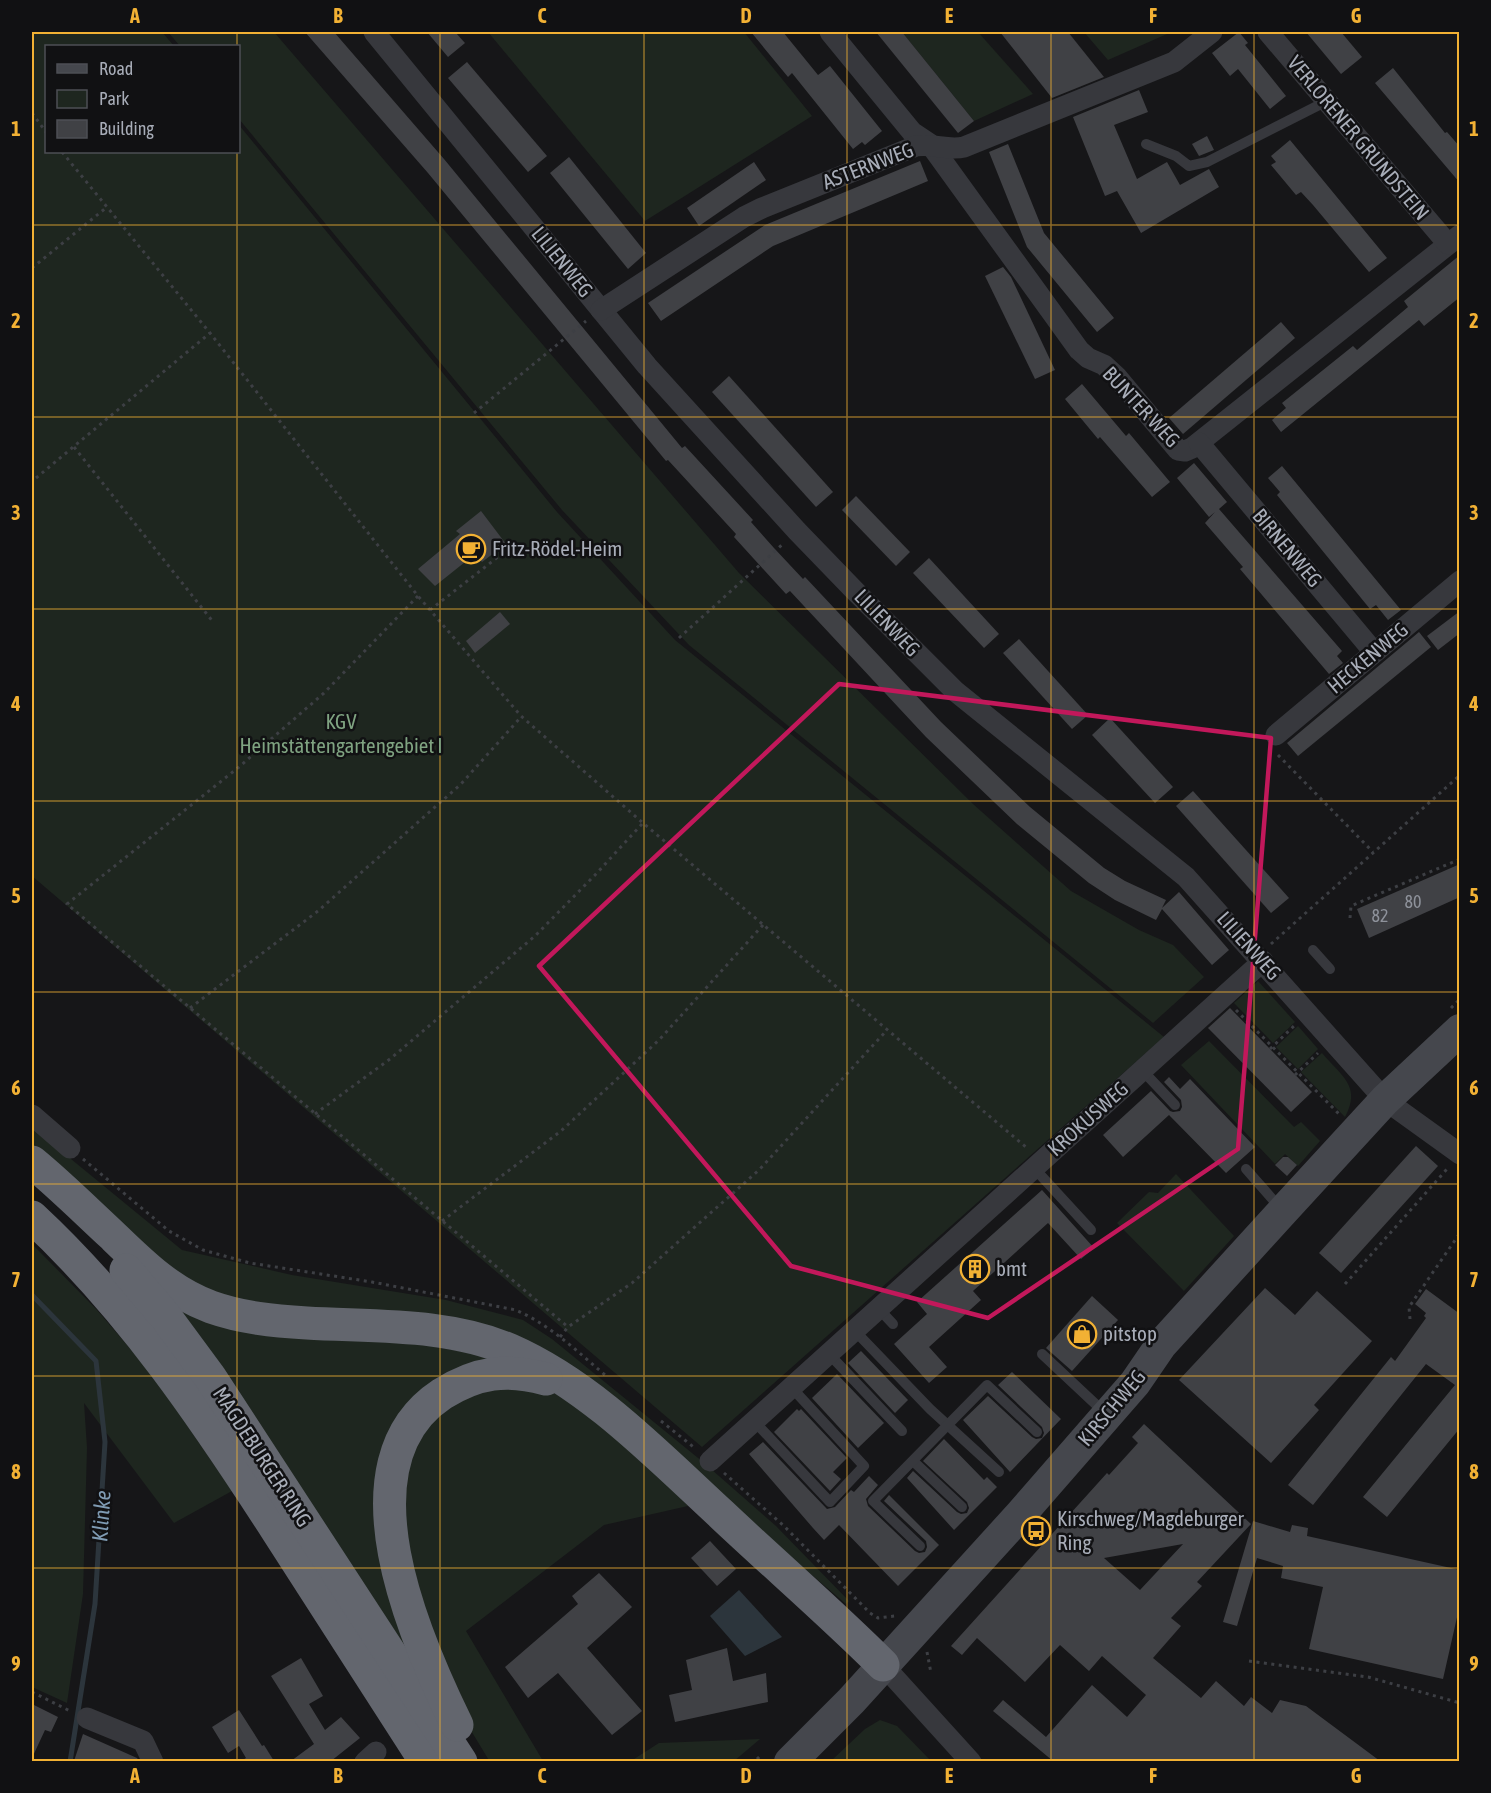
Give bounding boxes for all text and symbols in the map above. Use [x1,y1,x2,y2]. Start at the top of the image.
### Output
text: A [129,4,140,27]
text: B [333,4,343,27]
text: C [538,4,547,27]
text: D [740,4,752,27]
text: E [945,4,954,27]
text: F [1149,4,1157,27]
text: G [1351,4,1362,27]
legend [45,45,240,153]
street label: VERLORENER GRUNDSTEIN [1283,50,1434,224]
text: Road [99,58,133,79]
text: Park [99,88,129,109]
text: 1 [11,117,21,140]
text: 1 [1469,117,1479,140]
text: Building [99,118,154,139]
street label: ASTERNWEG [819,137,917,193]
street label: LILIENWEG [527,221,598,301]
text: 2 [11,309,21,332]
text: 2 [1469,309,1479,332]
street label: BUNTER WEG [1098,361,1185,452]
text: 3 [11,501,21,524]
text: 3 [1469,501,1479,524]
street label: BIRNENWEG [1248,503,1327,591]
cafe icon: Fritz-Rödel-Heim [455,533,487,565]
place label: Fritz-Rödel-Heim [492,536,622,560]
street label: LILIENWEG [850,584,925,661]
street label: HECKENWEG [1322,617,1412,698]
text: 4 [10,692,21,715]
text: 4 [1468,692,1479,715]
park label: KGV Heimstättengartengebiet I [239,709,443,757]
text: 5 [11,884,21,907]
text: 5 [1469,884,1479,907]
house number: 80 [1405,891,1421,912]
house number: 82 [1372,905,1388,926]
street label: LILIENWEG [1213,906,1287,984]
text: 6 [11,1076,21,1099]
street label: KROKUSWEG [1042,1076,1132,1161]
text: 6 [1469,1076,1479,1099]
building icon: bmt [959,1253,991,1285]
place label: bmt [996,1256,1027,1280]
text: 7 [11,1268,21,1291]
text: 7 [1469,1268,1479,1291]
shop icon: pitstop [1066,1318,1098,1350]
place label: pitstop [1103,1321,1157,1345]
street label: KIRSCHWEG [1072,1364,1150,1450]
street label: MAGDEBURGER RING [209,1382,317,1531]
text: 8 [11,1460,21,1483]
text: 8 [1469,1460,1479,1483]
water label: Klinke [86,1489,116,1543]
place label: Kirschweg/Magdeburger Ring [1057,1506,1244,1554]
bus stop icon: Kirschweg/Magdeburger Ring [1020,1515,1052,1547]
text: 9 [11,1652,21,1675]
text: 9 [1469,1652,1479,1675]
text: A [129,1764,140,1787]
text: B [333,1764,343,1787]
text: C [538,1764,547,1787]
text: D [740,1764,752,1787]
text: E [945,1764,954,1787]
text: F [1149,1764,1157,1787]
text: G [1351,1764,1362,1787]

